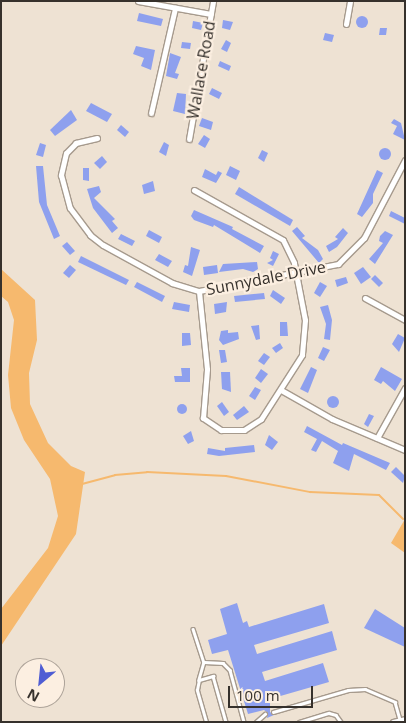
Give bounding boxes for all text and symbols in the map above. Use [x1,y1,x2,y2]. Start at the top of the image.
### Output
street label: Wallace Road [183,19,219,121]
street label: Sunnydale Drive [205,257,327,299]
north arrow [15,658,65,708]
scale bar [231,676,316,708]
text: N [24,685,43,707]
text: 100 m [236,685,280,705]

